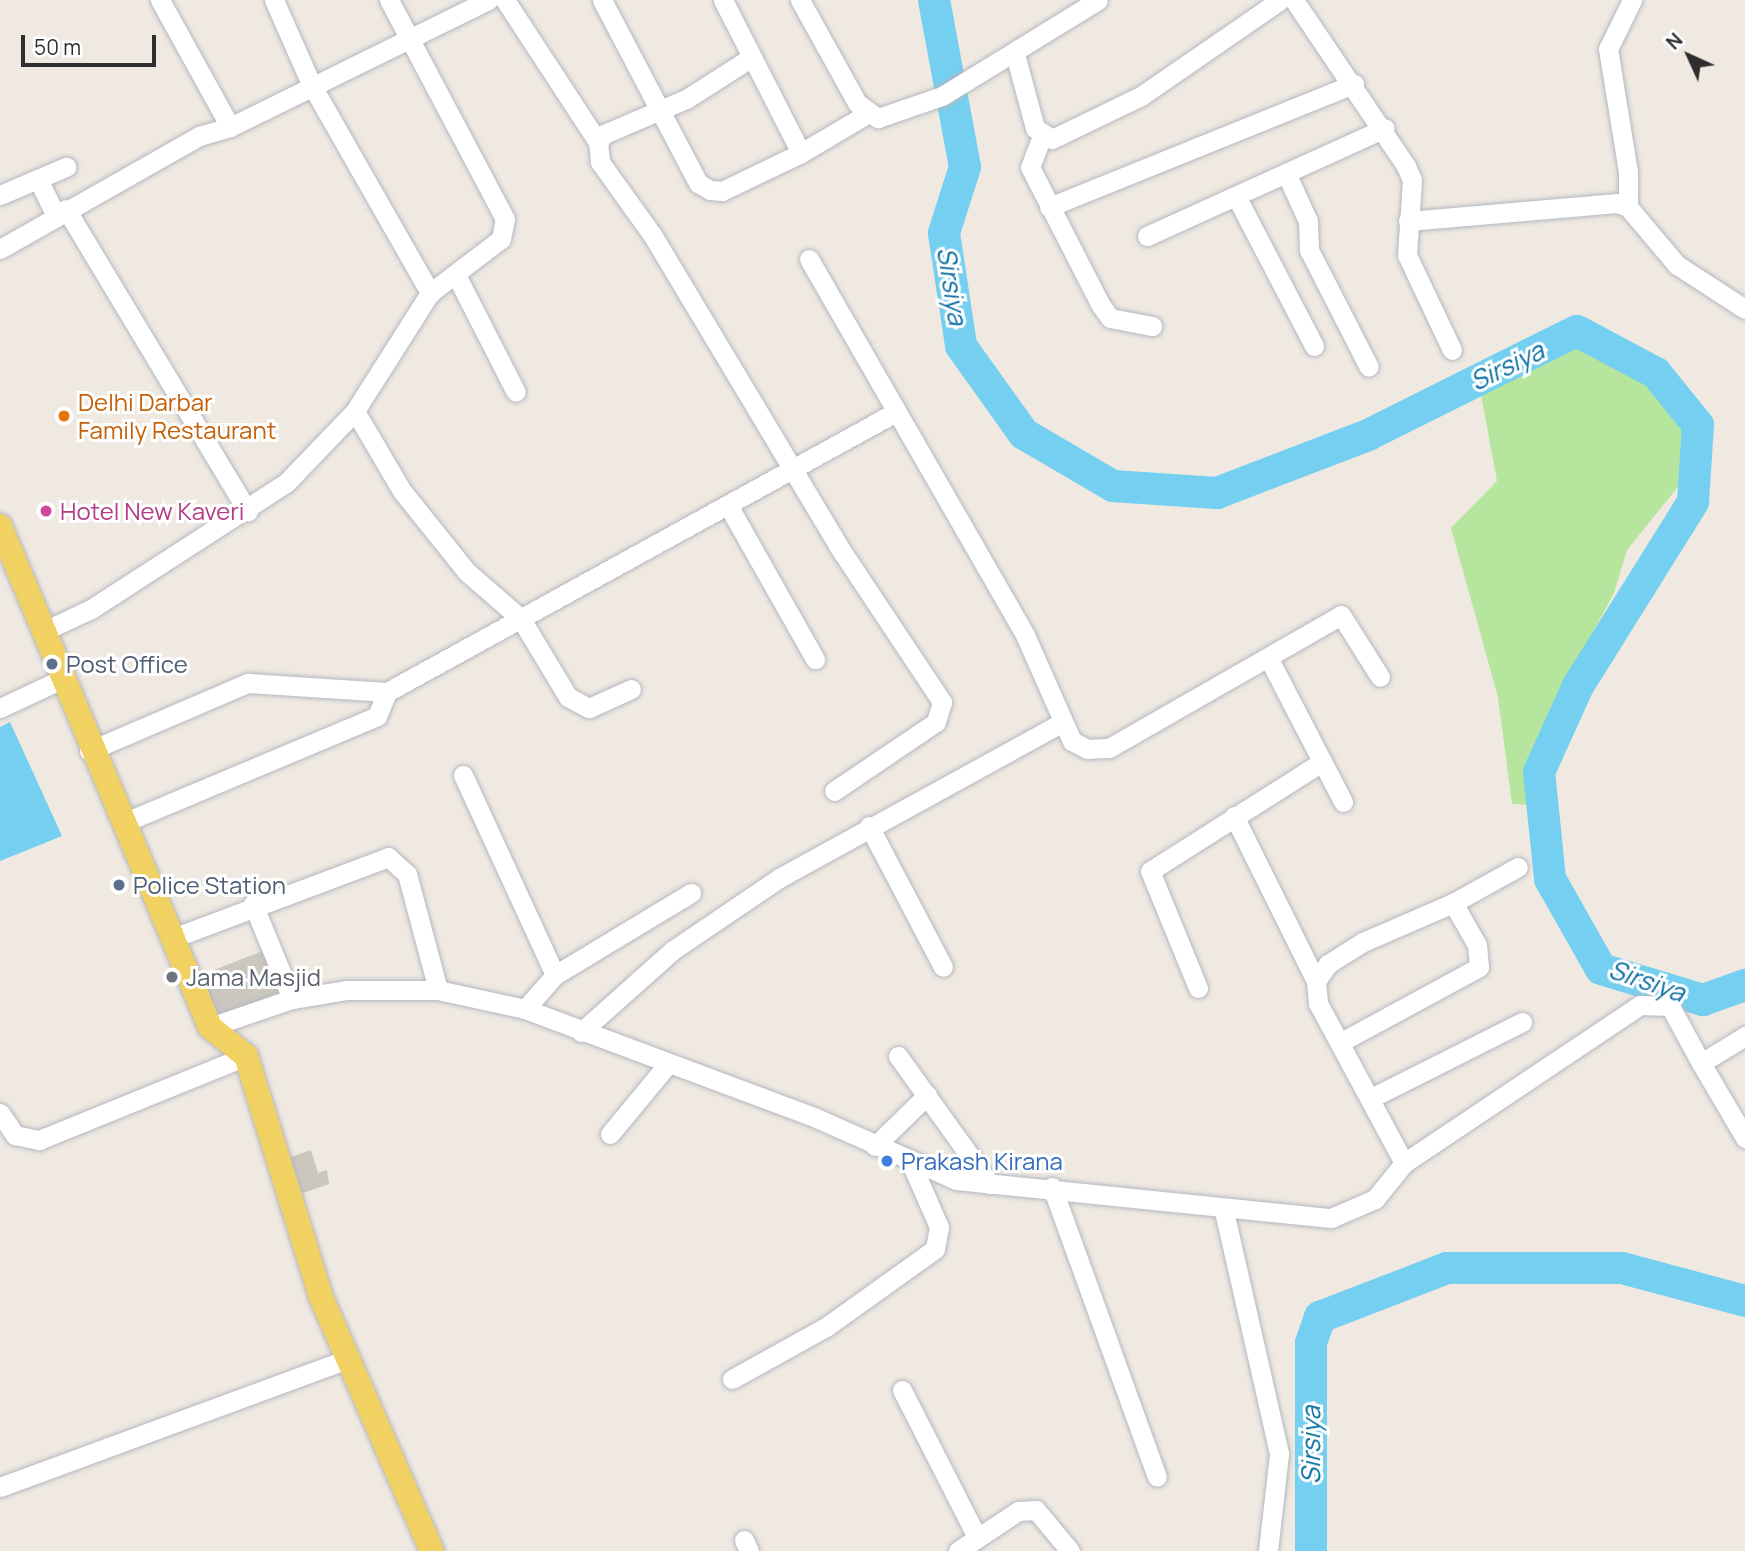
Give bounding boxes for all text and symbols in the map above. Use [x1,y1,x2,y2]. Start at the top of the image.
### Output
scale bar [24,21,159,65]
north arrow [1654,21,1724,91]
text: N [1660,27,1688,55]
text: 50 m [34,33,81,61]
water label: Sirsiya [930,245,974,327]
water label: Sirsiya [1465,335,1549,397]
place label: Delhi Darbar Family Restaurant [78,388,276,444]
marker: Delhi Darbar Family Restaurant [56,408,72,424]
place label: Hotel New Kaveri [60,497,244,525]
marker: Hotel New Kaveri [38,503,54,519]
place label: Post Office [66,650,188,678]
marker: Post Office [44,656,60,672]
place label: Police Station [133,871,286,899]
marker: Police Station [111,877,127,893]
water label: Sirsiya [1605,954,1689,1008]
place label: Jama Masjid [186,963,321,991]
marker: Jama Masjid [164,969,180,985]
place label: Prakash Kirana [901,1147,1063,1175]
marker: Prakash Kirana [879,1153,895,1169]
water label: Sirsiya [1295,1406,1327,1484]

